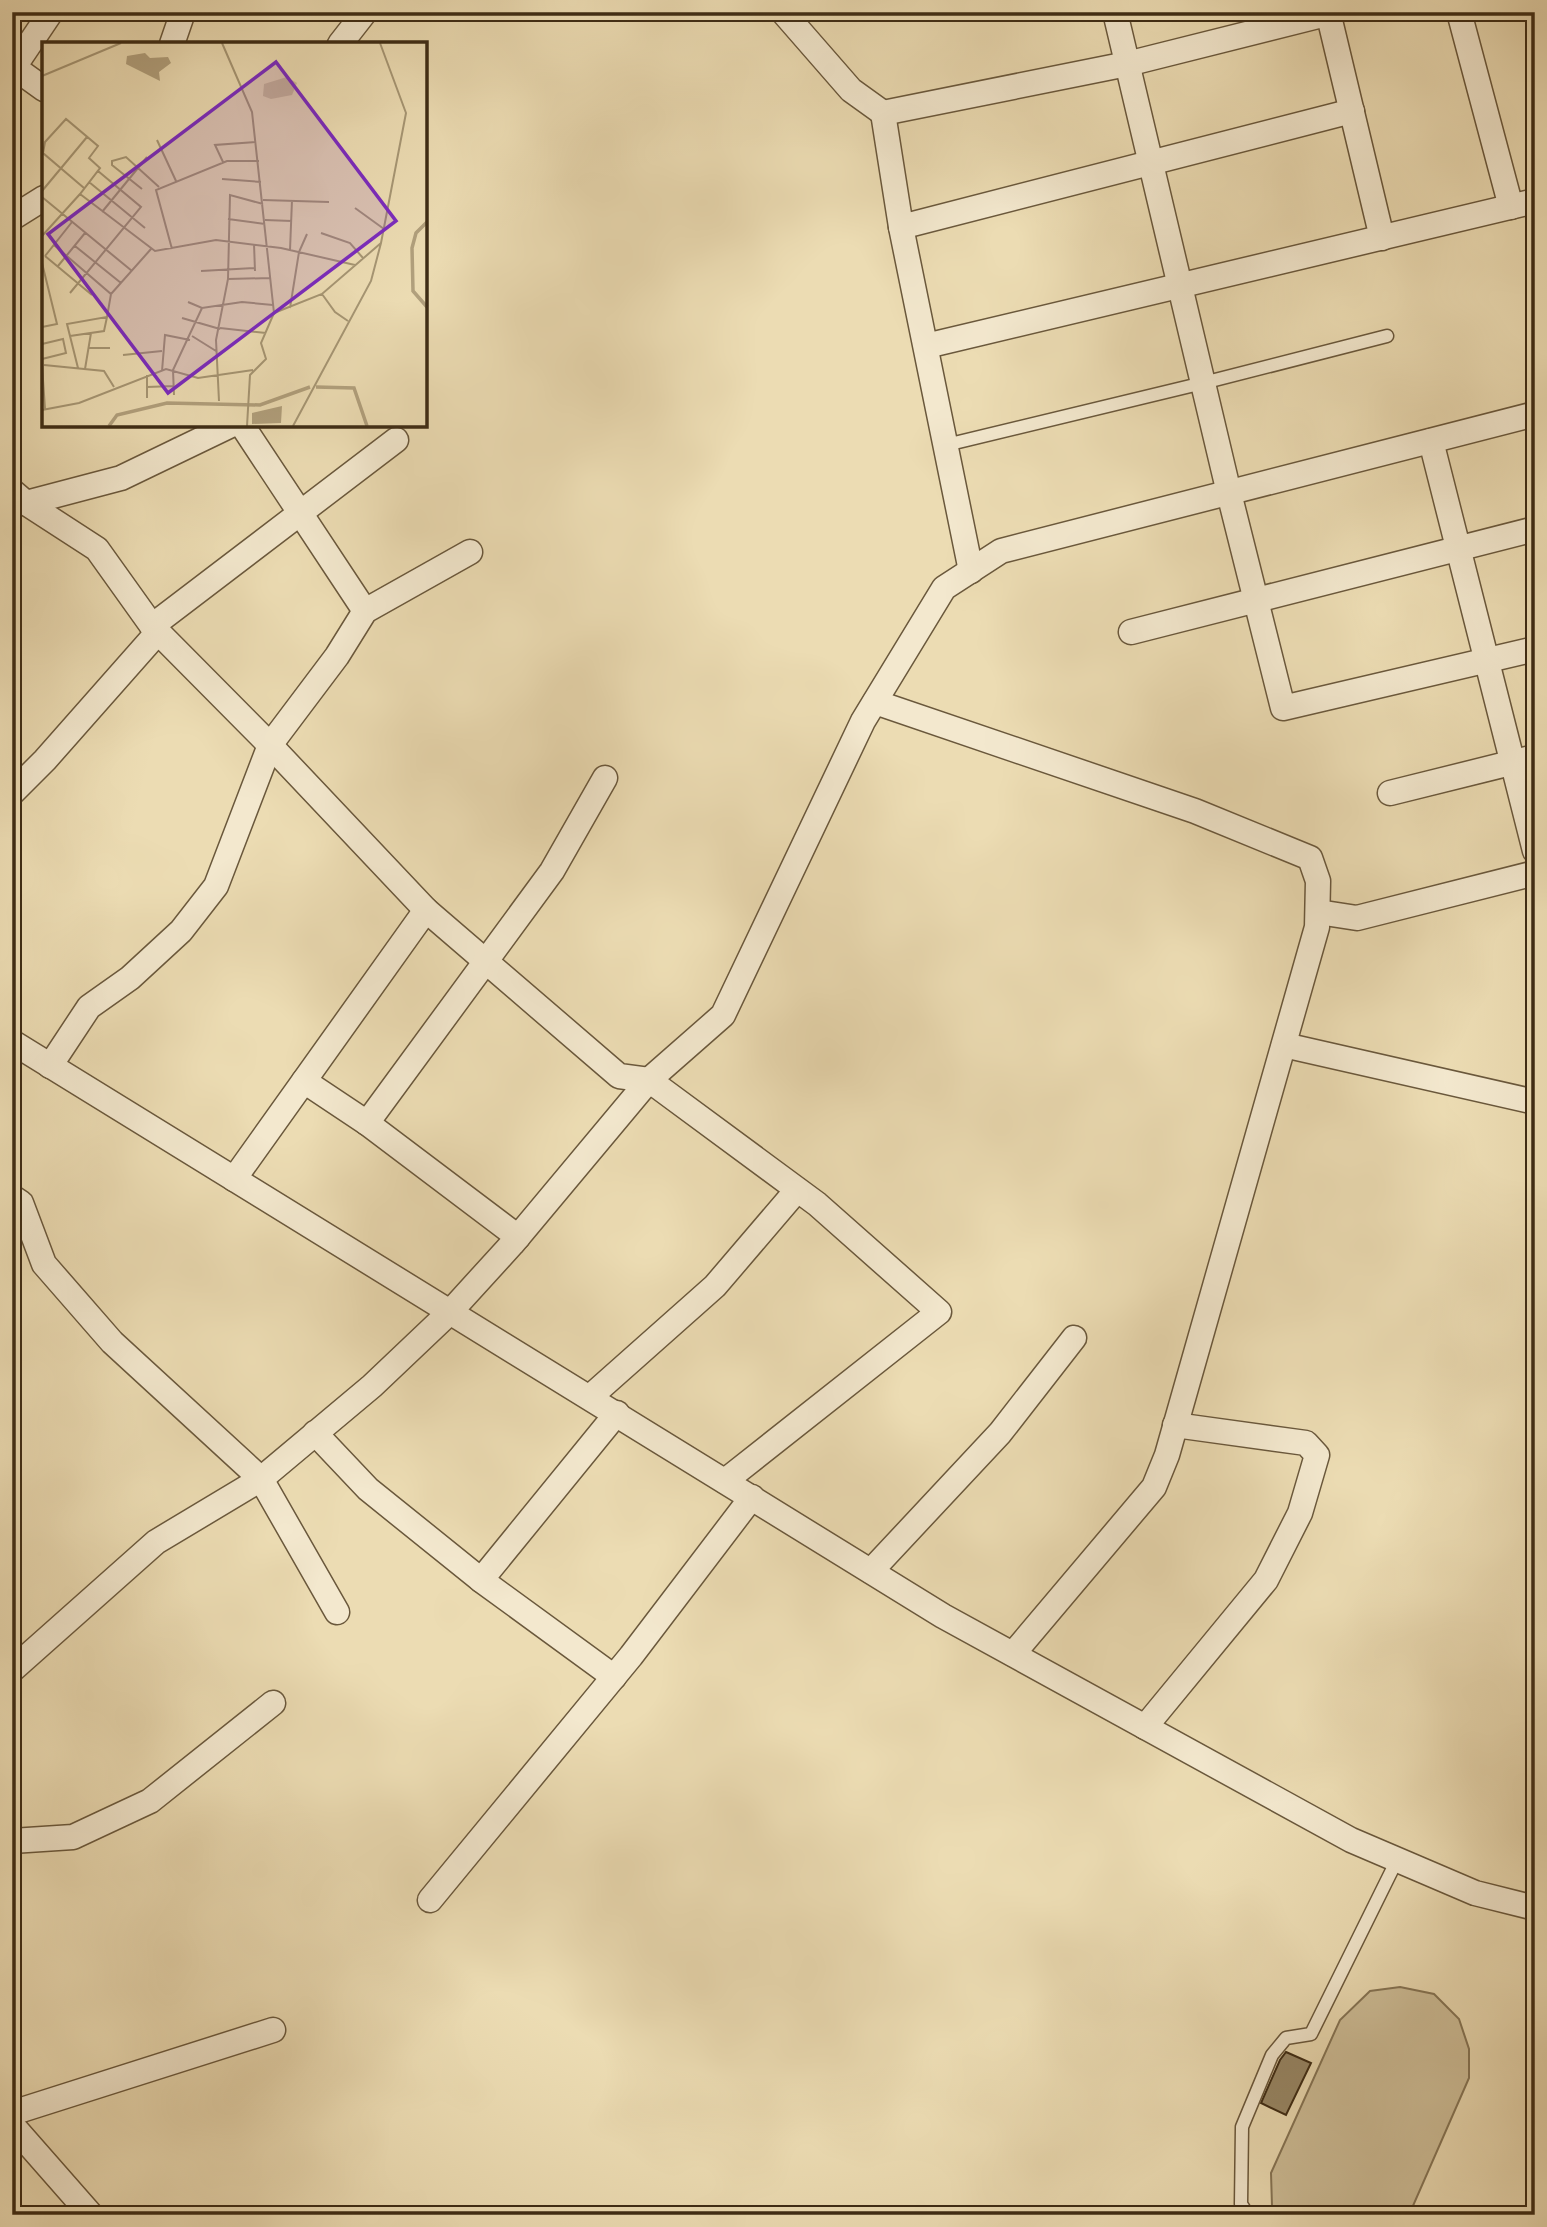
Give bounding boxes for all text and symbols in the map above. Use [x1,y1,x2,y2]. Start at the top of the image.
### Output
inset map [42,42,427,427]

